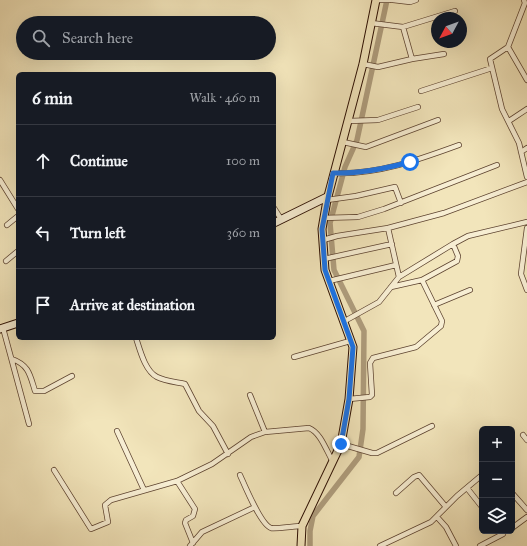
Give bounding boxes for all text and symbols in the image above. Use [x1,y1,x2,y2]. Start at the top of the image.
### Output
north arrow [431,12,467,48]
search box [16,16,276,60]
icon: search [30,27,52,49]
text: Search here [62,29,133,47]
text: 6 min [32,88,73,109]
text: Walk · 460 m [190,90,260,106]
icon: ahead [32,150,54,172]
text: Continue [70,152,128,170]
text: 100 m [226,153,260,169]
route start [401,153,419,171]
icon: left [32,222,54,244]
text: Turn left [70,224,126,242]
text: 360 m [227,225,260,241]
icon: arrive [32,294,54,316]
text: Arrive at destination [70,296,195,314]
map controls [479,426,515,534]
button: + [479,426,515,462]
route end [332,435,350,453]
button: − [479,462,515,498]
button: layers [479,498,515,534]

